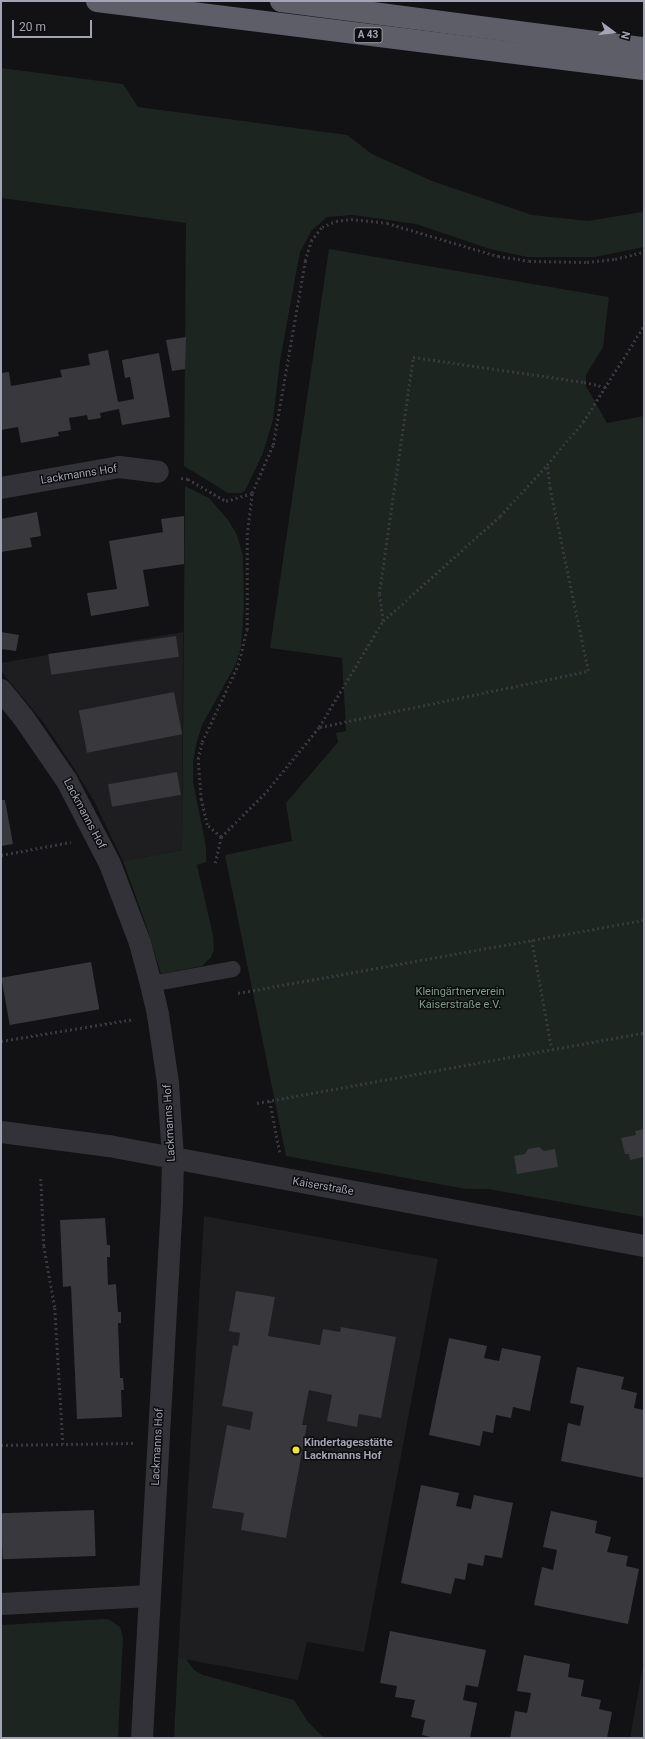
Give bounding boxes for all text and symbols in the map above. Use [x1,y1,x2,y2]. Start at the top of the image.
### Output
scale bar [14,12,94,38]
north arrow [593,12,633,52]
text: 20 m [19,20,46,34]
road number: A 43 [353,27,383,43]
text: N [618,30,632,41]
street label: Lackmanns Hof [40,462,118,488]
street label: Lackmanns Hof [60,777,108,851]
park label: Kleingärtnerverein Kaiserstraße e.V. [416,986,504,1012]
street label: Lackmanns Hof [161,1084,179,1162]
street label: Kaiserstraße [291,1175,355,1199]
street label: Lackmanns Hof [149,1408,167,1486]
place label: Kindertagesstätte Lackmanns Hof [304,1437,393,1463]
marker: Kindertagesstätte Lackmanns Hof [291,1445,301,1455]

